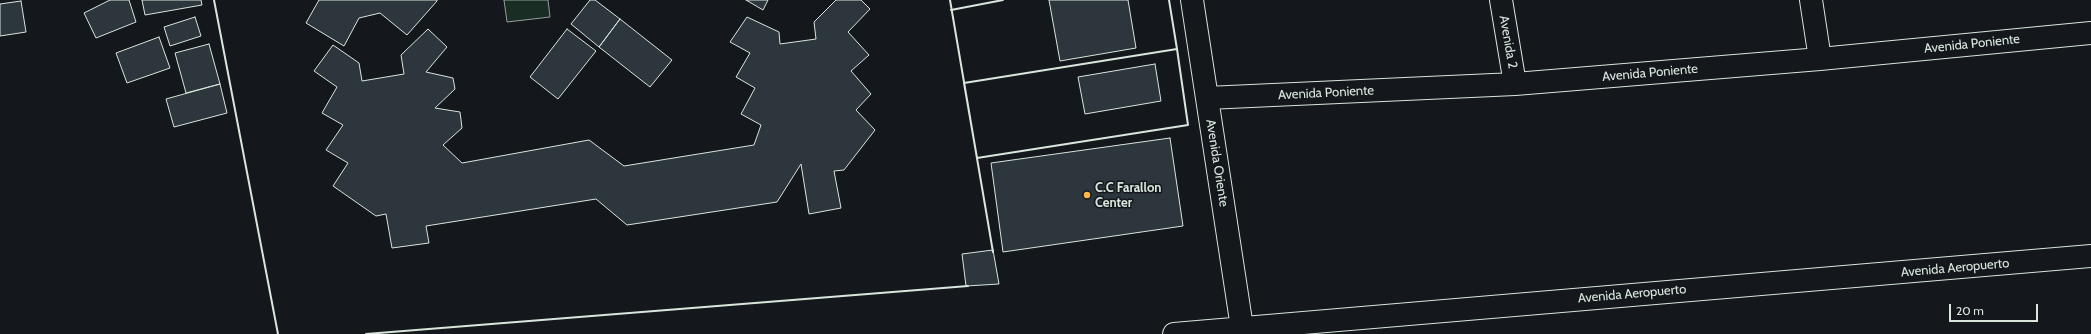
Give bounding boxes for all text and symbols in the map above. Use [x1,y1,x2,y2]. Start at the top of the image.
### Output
street label: Avenida 2 [1496,14,1520,70]
street label: Avenida Poniente [1923,31,2021,57]
street label: Avenida Poniente [1601,61,1699,85]
street label: Avenida Poniente [1278,83,1374,103]
street label: Avenida Oriente [1202,118,1232,208]
place label: C.C Farallon Center [1095,180,1161,211]
marker: C.C Farallon Center [1082,190,1092,200]
street label: Avenida Aeropuerto [1900,255,2010,281]
street label: Avenida Aeropuerto [1577,281,1687,307]
scale bar [1951,296,2040,322]
text: 20 m [1956,303,1984,318]

